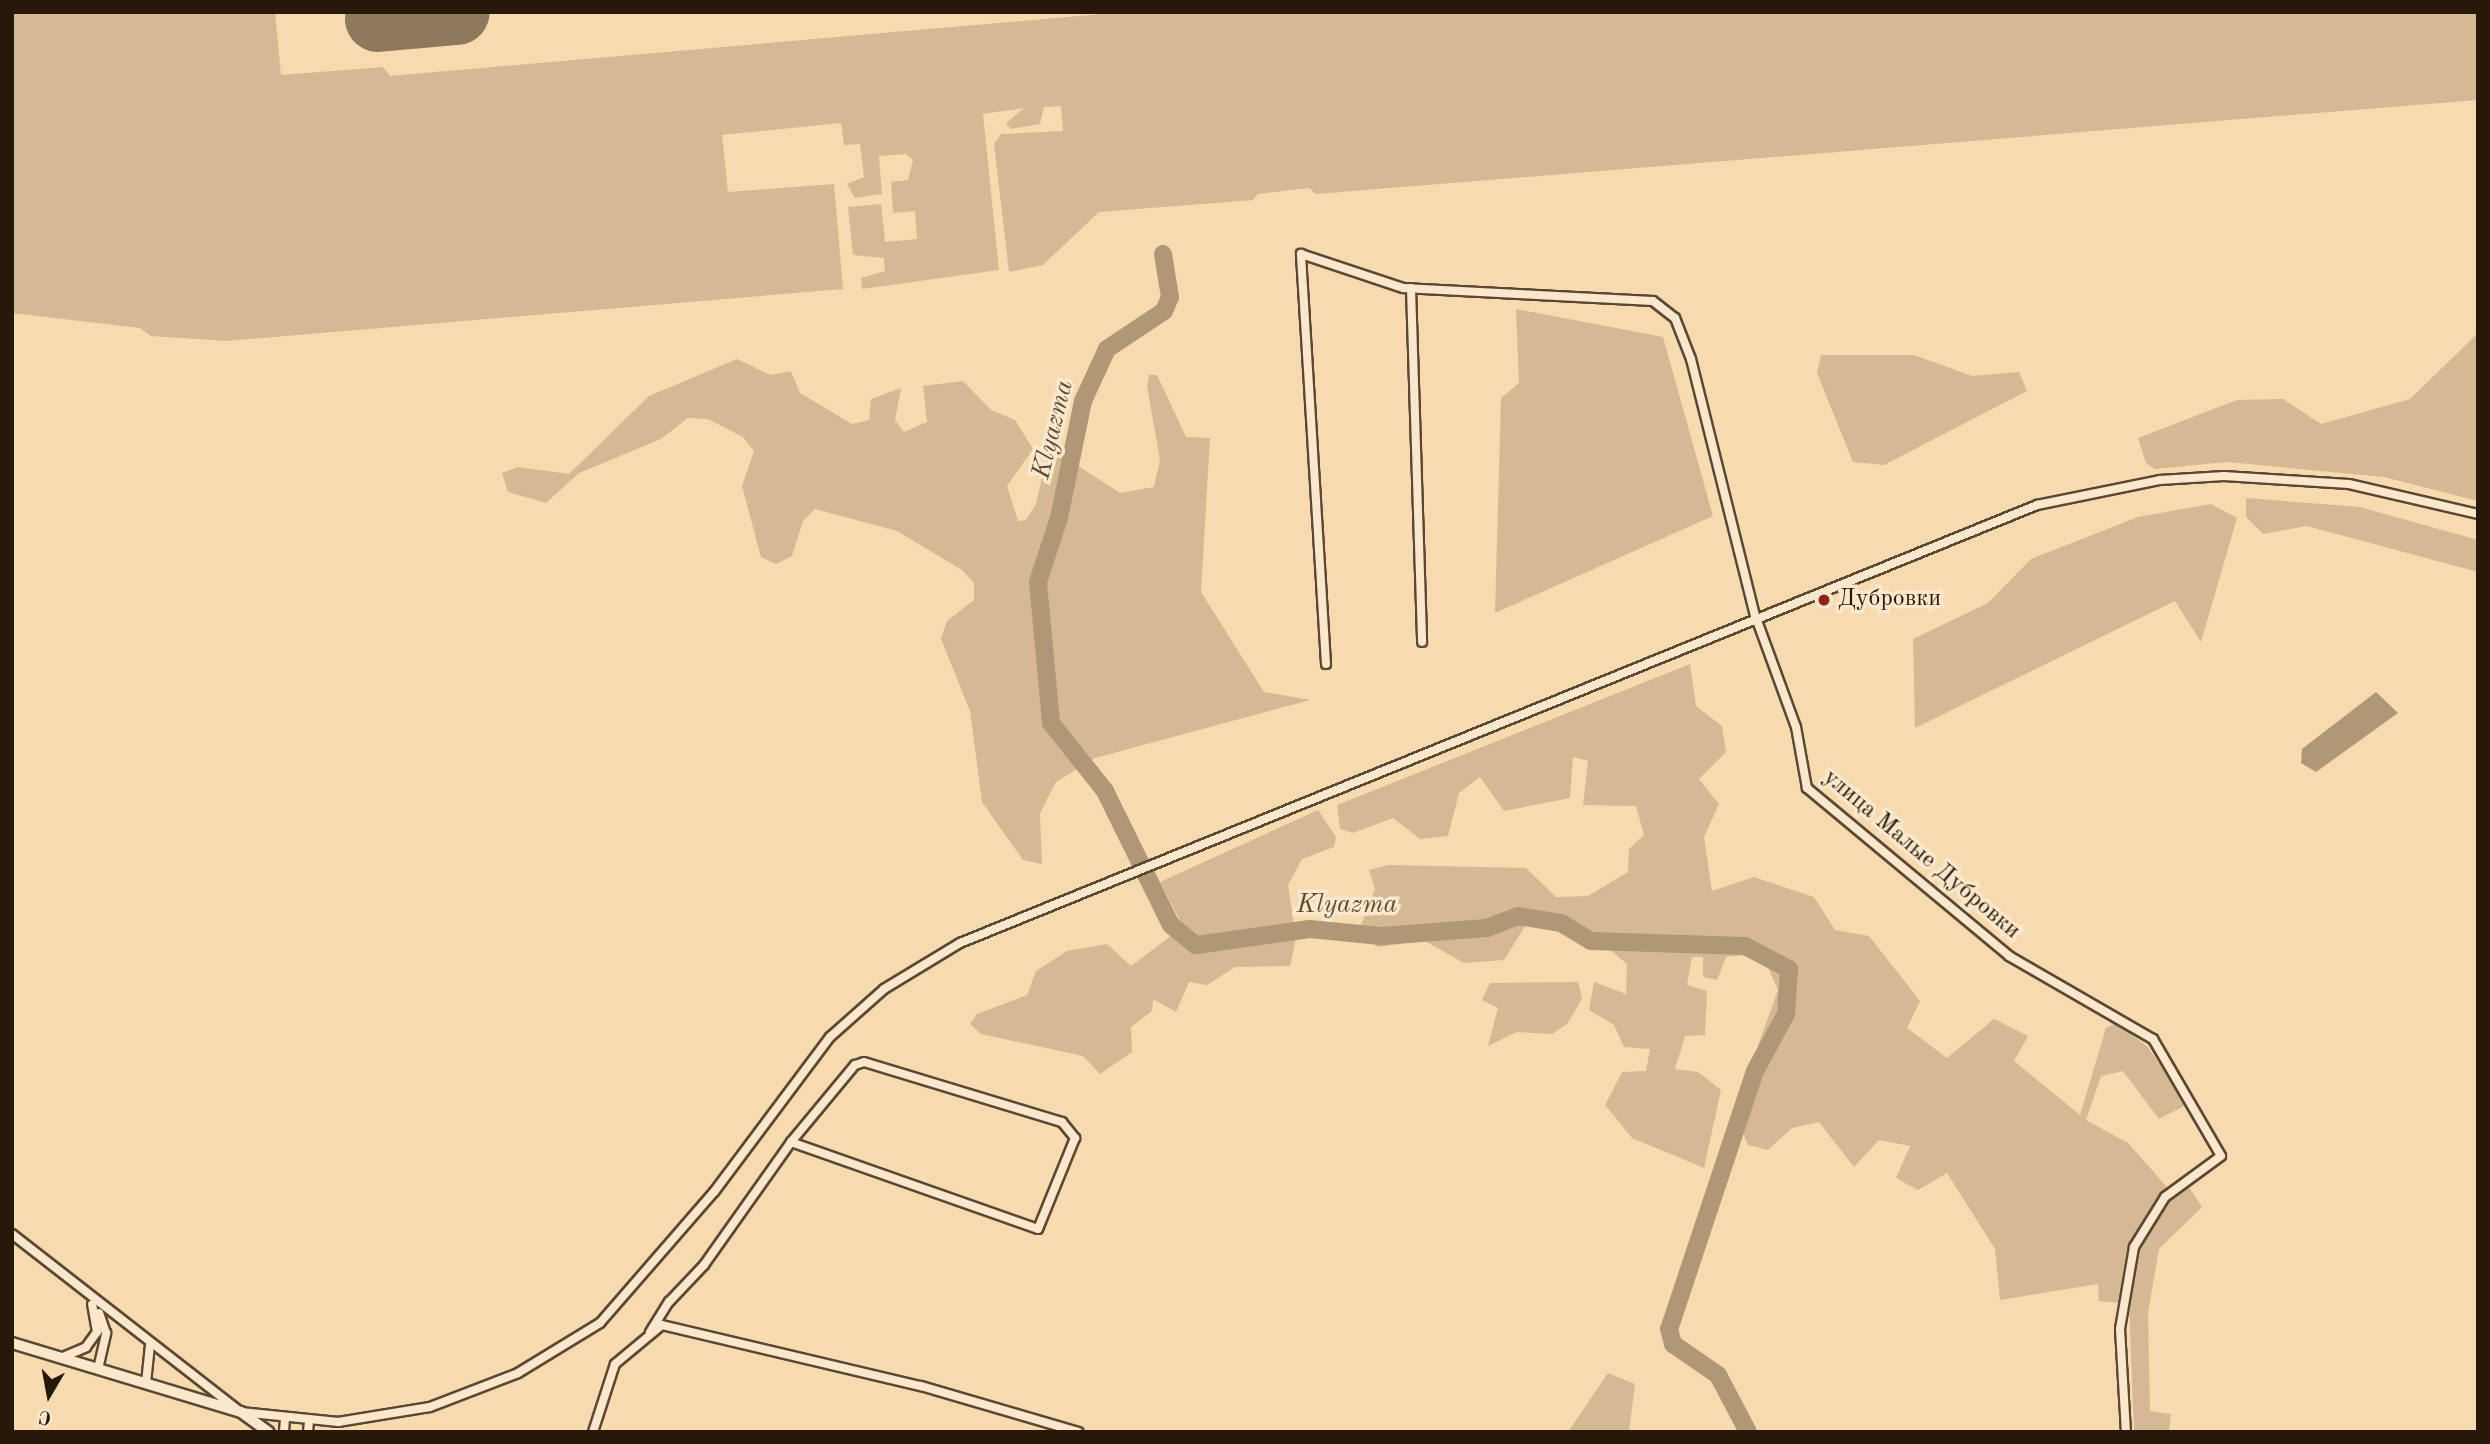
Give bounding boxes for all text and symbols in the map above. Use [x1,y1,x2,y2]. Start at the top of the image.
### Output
water label: Klyazma [1027,377,1081,483]
place label: Дубровки [1838,586,1941,614]
marker: Дубровки [1816,592,1832,608]
street label: улица Малые Дубровки [1816,764,2026,946]
water label: Klyazma [1297,890,1397,922]
north arrow [14,1360,84,1430]
text: С [37,1406,53,1427]

